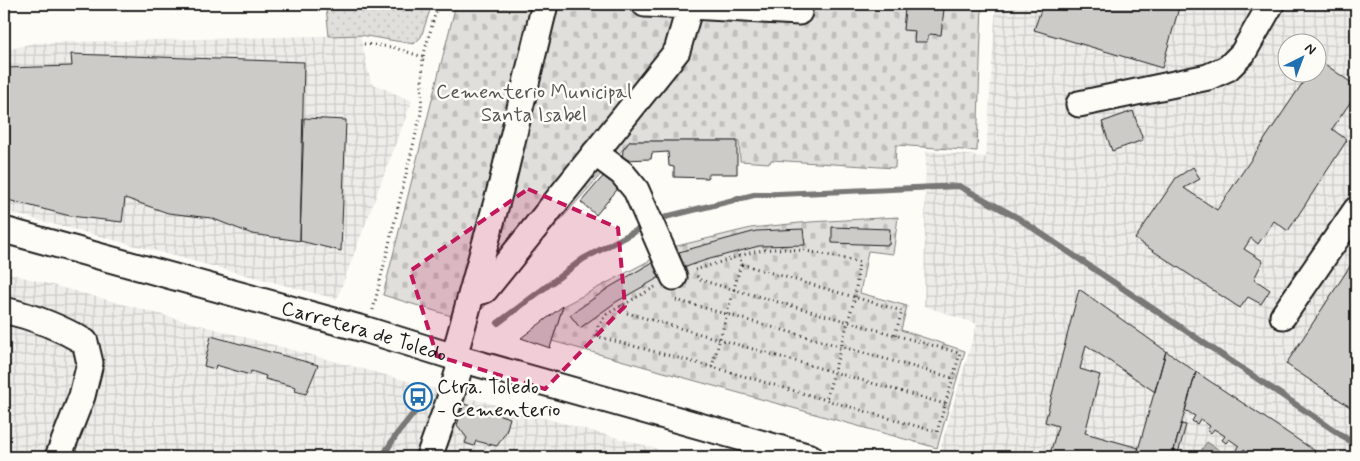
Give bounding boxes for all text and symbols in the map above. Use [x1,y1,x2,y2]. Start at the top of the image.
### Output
north arrow [1278,32,1328,82]
text: N [1301,39,1320,59]
park label: Cementerio Municipal Santa Isabel [436,79,632,129]
street label: Carretera de Toledo [278,295,450,369]
place label: Ctra. Toledo - Cementerio [437,374,560,424]
bus stop icon: Ctra. Toledo - Cementerio [403,382,433,412]

